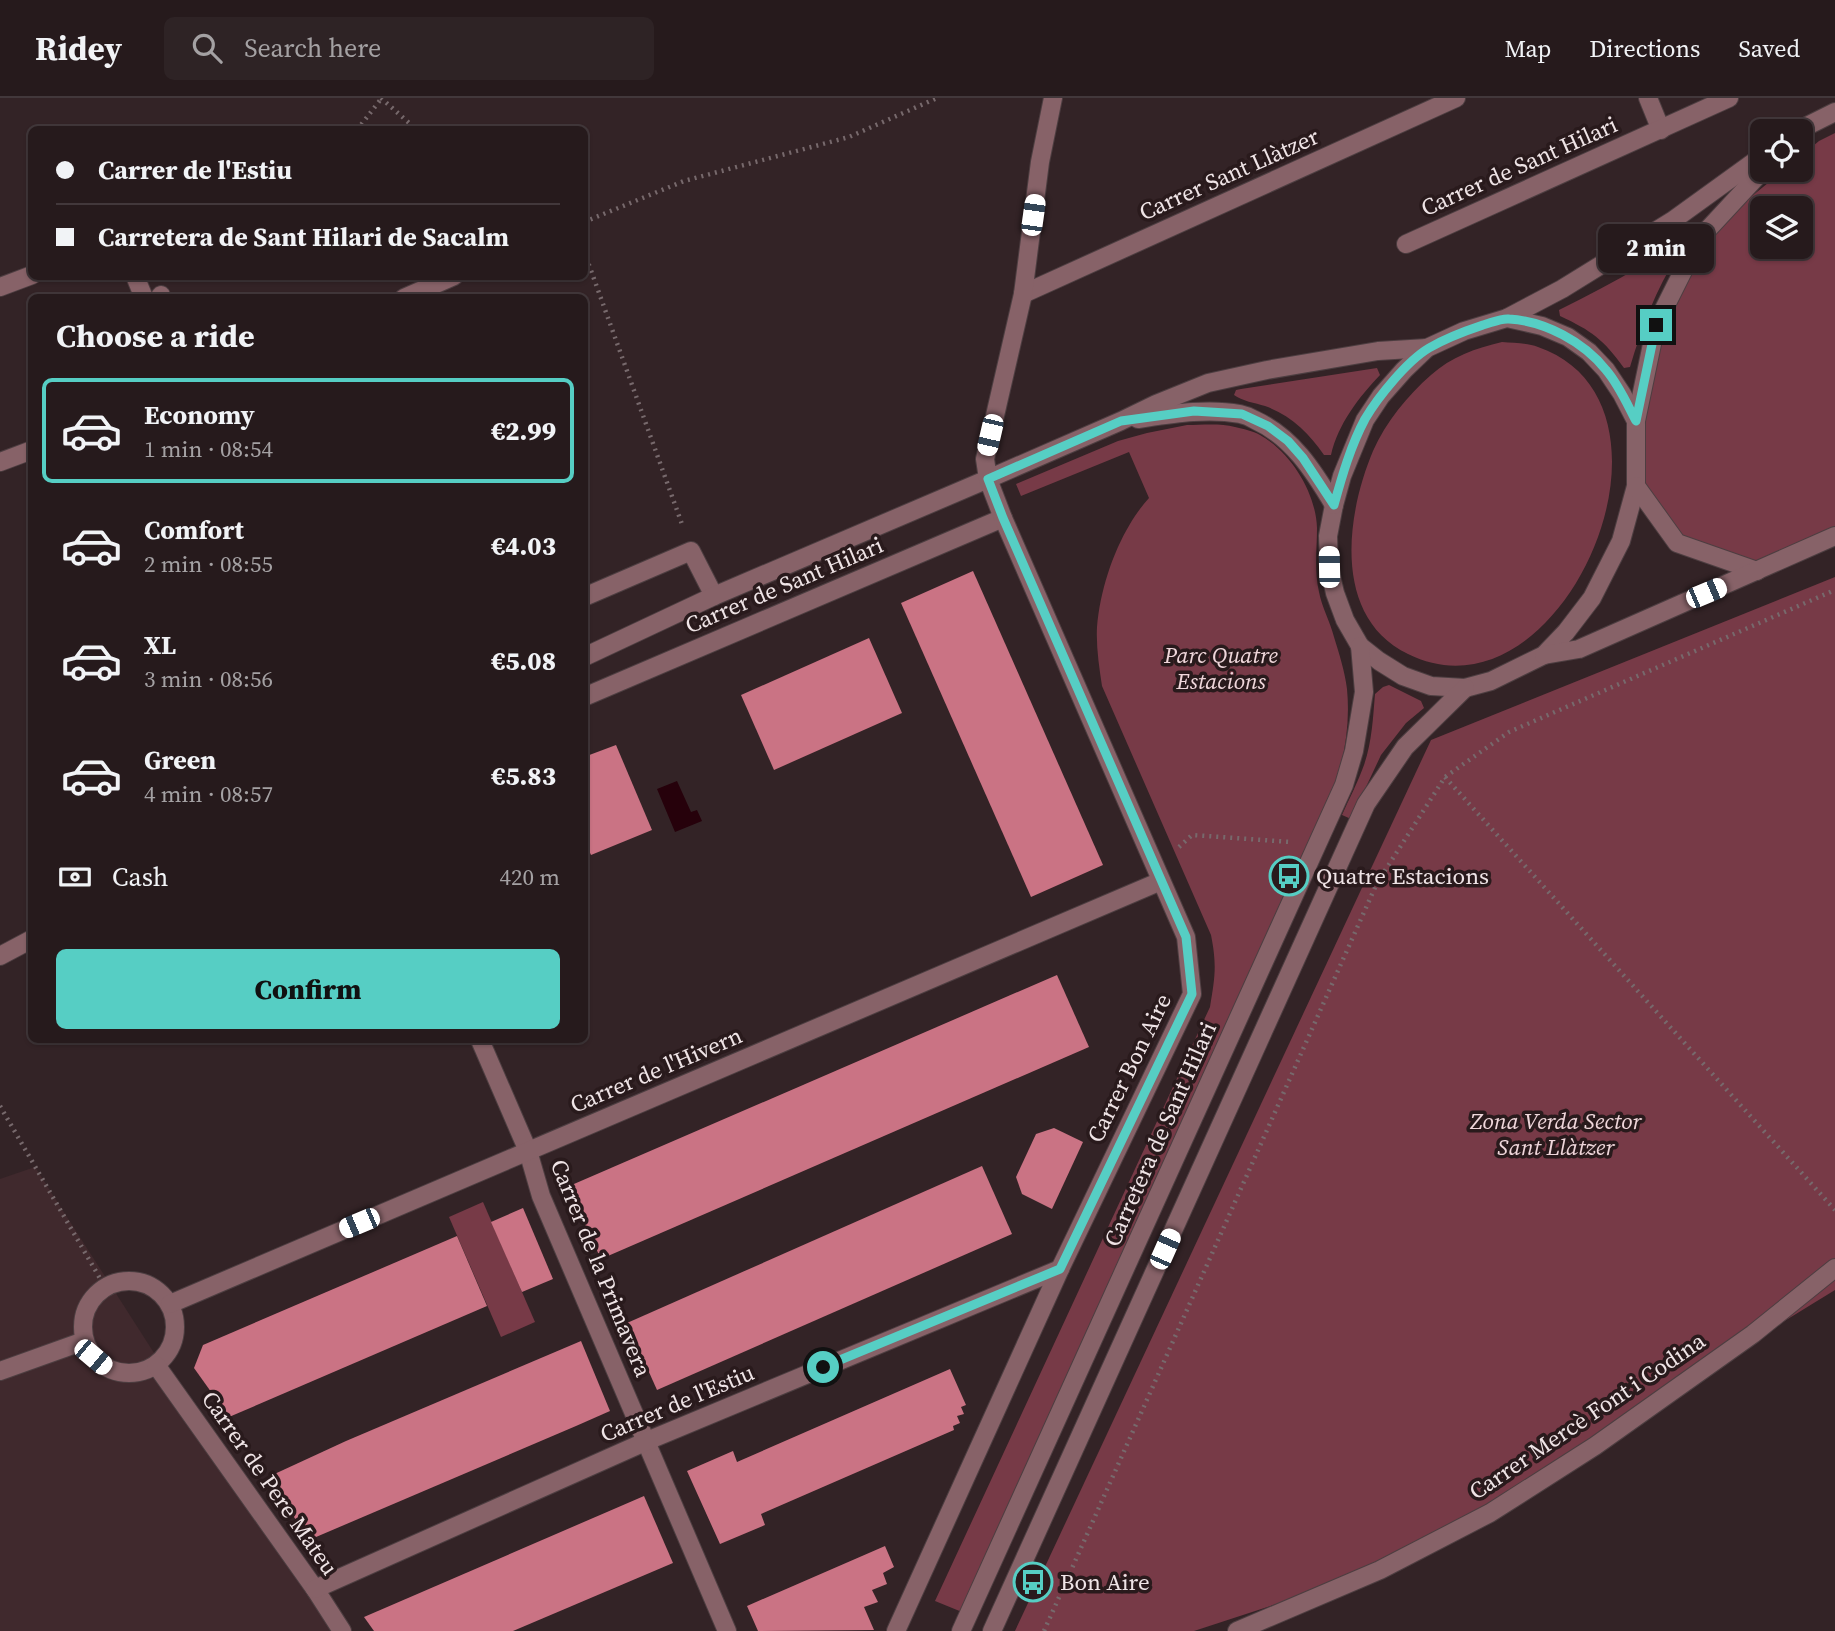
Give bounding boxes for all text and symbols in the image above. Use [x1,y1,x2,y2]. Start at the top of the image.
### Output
search box [164,17,654,80]
text: Ridey [35,26,122,71]
icon: search [188,29,226,67]
text: Search here [244,30,381,66]
text: Map [1504,32,1551,65]
text: Directions [1589,32,1700,65]
text: Saved [1738,32,1800,65]
street label: Carrer de Sant Hilari [1416,108,1623,224]
map controls [1750,119,1813,259]
button: locate [1750,119,1813,182]
street label: Carrer Sant Llàtzer [1134,120,1324,228]
text: Carrer de l'Estiu [98,152,292,188]
car [1020,193,1047,237]
button: layers [1750,196,1813,259]
text: Carretera de Sant Hilari de Sacalm [98,219,509,255]
callout: 2 min [1598,224,1714,272]
text: 2 min [1626,232,1686,264]
route end [1640,309,1672,341]
text: Choose a ride [56,314,255,358]
text: Economy [144,397,255,433]
icon: car [60,399,123,462]
car [976,412,1005,458]
text: €2.99 [491,413,556,449]
text: 1 min · 08:54 [144,433,273,465]
text: Comfort [144,512,244,548]
icon: car [60,514,123,577]
text: €4.03 [491,528,556,564]
street label: Carrer de Sant Hilari [680,529,888,641]
car [1319,546,1340,588]
text: 2 min · 08:55 [144,548,273,580]
car [1683,575,1730,611]
text: XL [144,627,176,663]
icon: car [60,629,123,692]
park label: Parc Quatre Estacions [1163,639,1279,697]
text: €5.08 [491,643,556,679]
text: 3 min · 08:56 [144,663,273,695]
text: Green [144,742,216,778]
icon: car [60,744,123,807]
text: €5.83 [491,758,556,794]
text: 4 min · 08:57 [144,778,273,810]
bus stop icon: Quatre Estacions [1268,855,1310,897]
icon: cash [56,858,94,896]
text: Cash [112,859,168,895]
place label: Quatre Estacions [1316,860,1489,892]
text: 420 m [499,861,560,893]
button: Confirm [56,949,560,1029]
street label: Carrer Bon Aire [1079,988,1179,1148]
street label: Carretera de Sant Hilari [1096,1016,1224,1251]
street label: Carrer de l'Hivern [565,1019,747,1121]
park label: Zona Verda Sector Sant Llàtzer [1469,1105,1643,1163]
street label: Carrer de la Primavera [543,1154,659,1382]
car [336,1205,383,1241]
car [1147,1226,1184,1272]
street label: Carrer Mercè Font i Codina [1463,1325,1712,1507]
car [71,1335,116,1379]
route start [807,1351,839,1383]
street label: Carrer de l'Estiu [595,1356,759,1450]
street label: Carrer de Pere Mateu [194,1384,346,1582]
bus stop icon: Bon Aire [1012,1561,1054,1603]
place label: Bon Aire [1060,1566,1150,1598]

